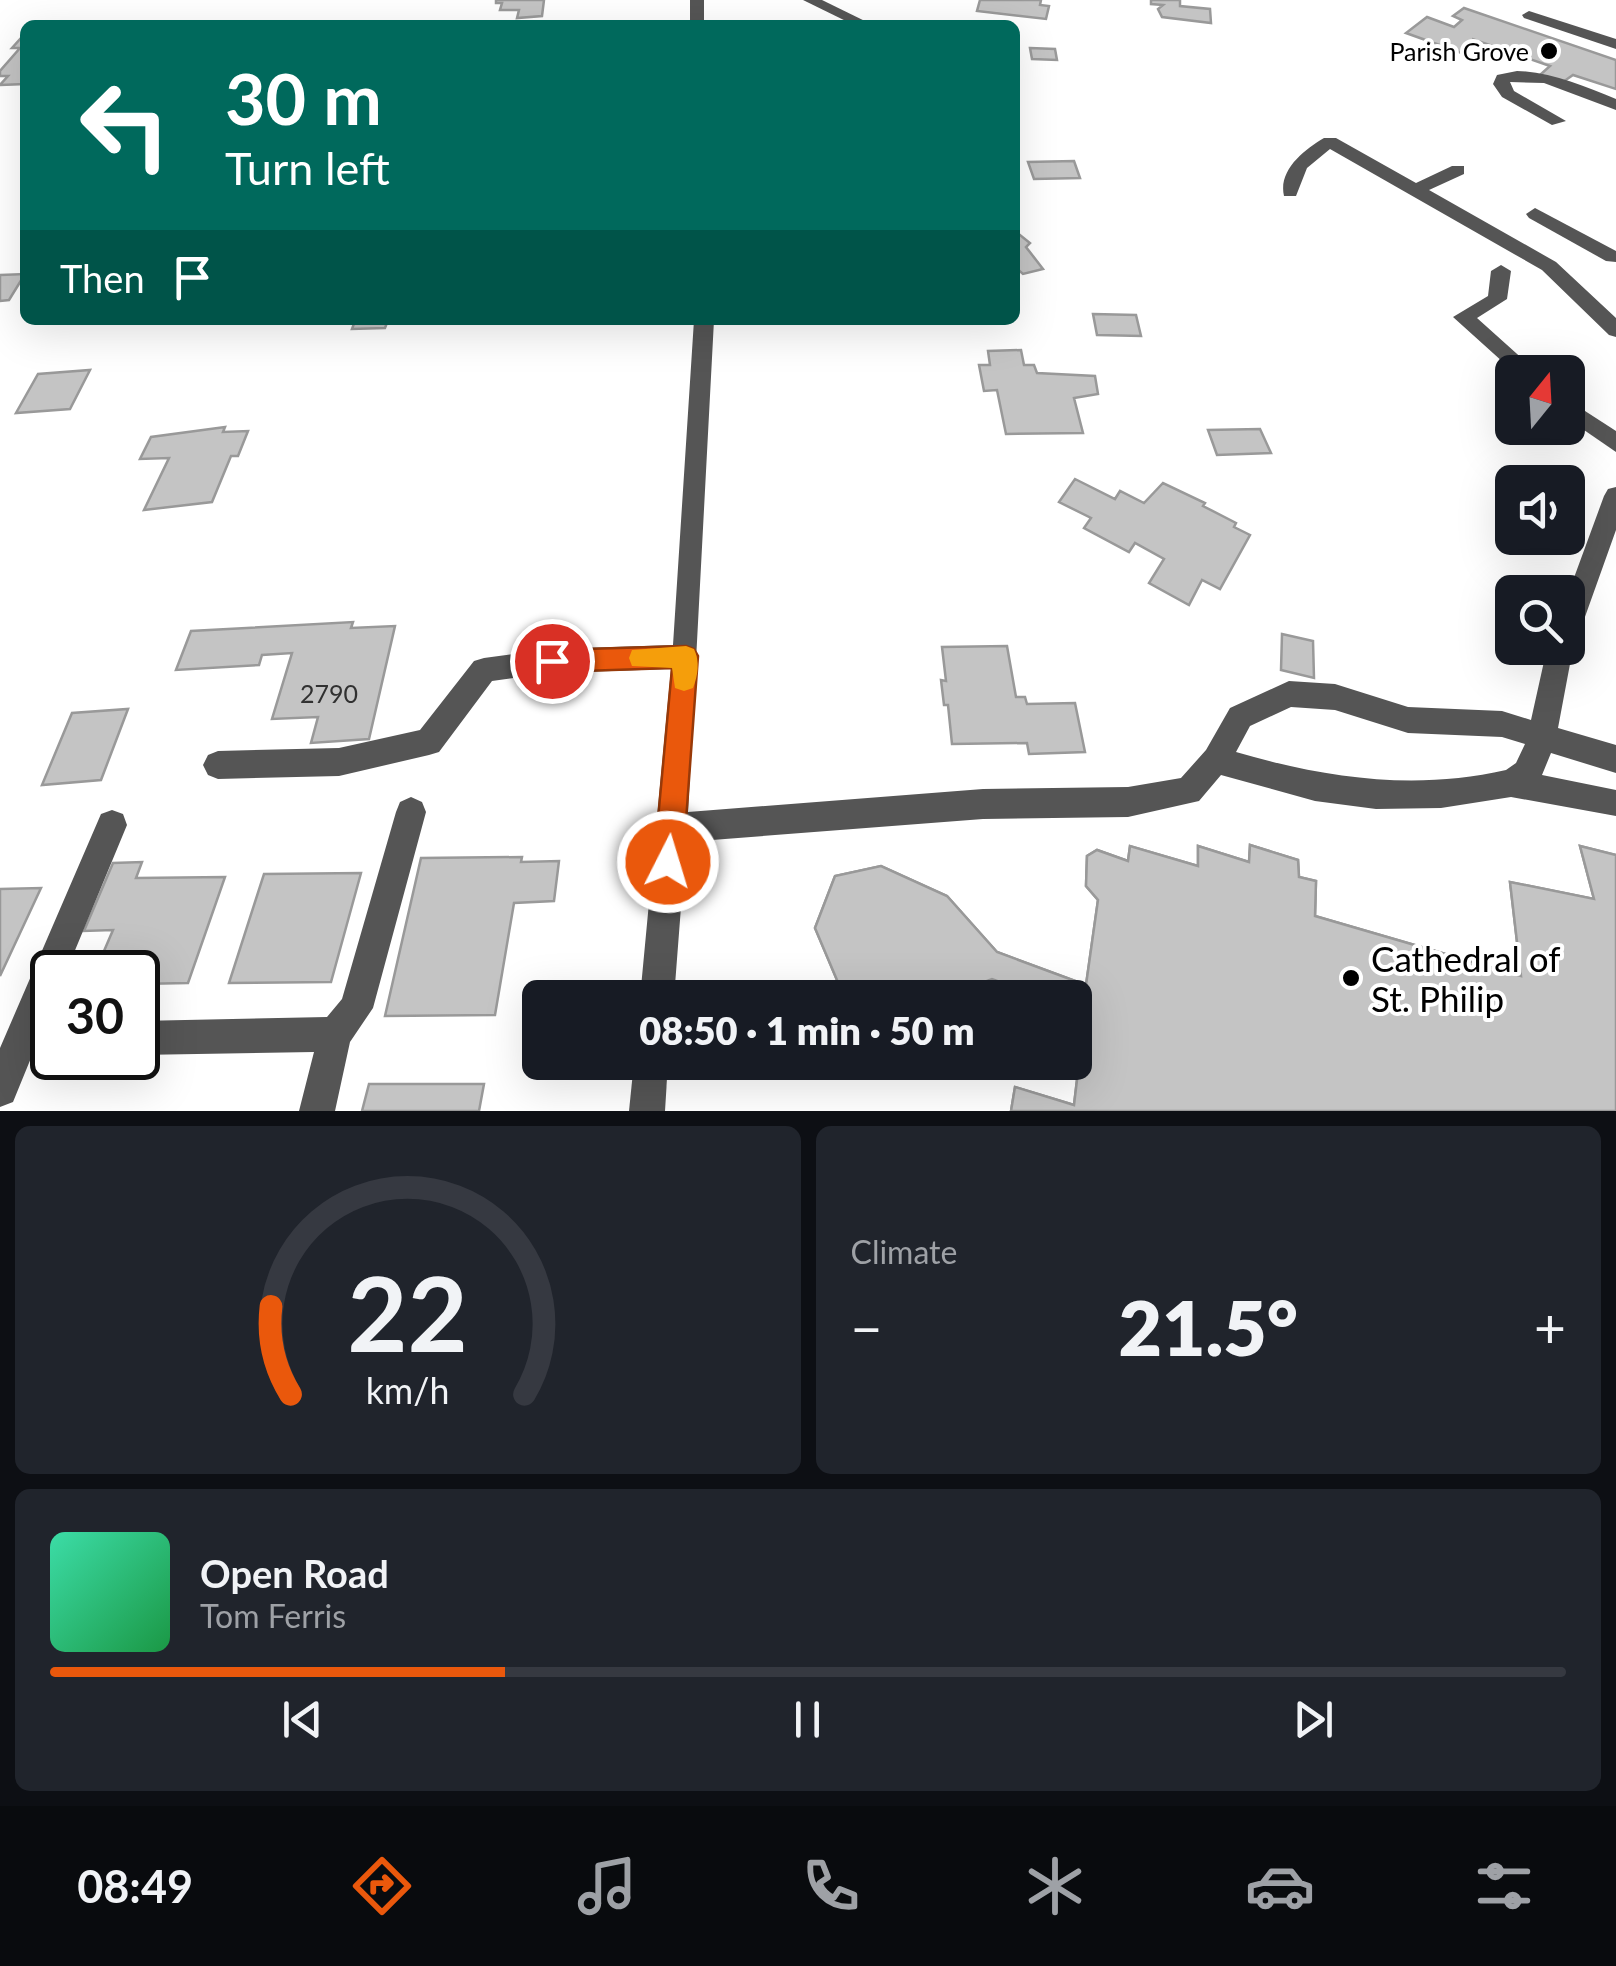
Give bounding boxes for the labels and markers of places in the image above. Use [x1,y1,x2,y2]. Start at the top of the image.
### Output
place label: Parish Grove [1389,36,1529,66]
marker: Parish Grove [1538,40,1560,62]
pin [510,619,595,704]
place label: Cathedral of St. Philip [1371,937,1561,1019]
marker: Cathedral of St. Philip [1340,967,1362,989]

